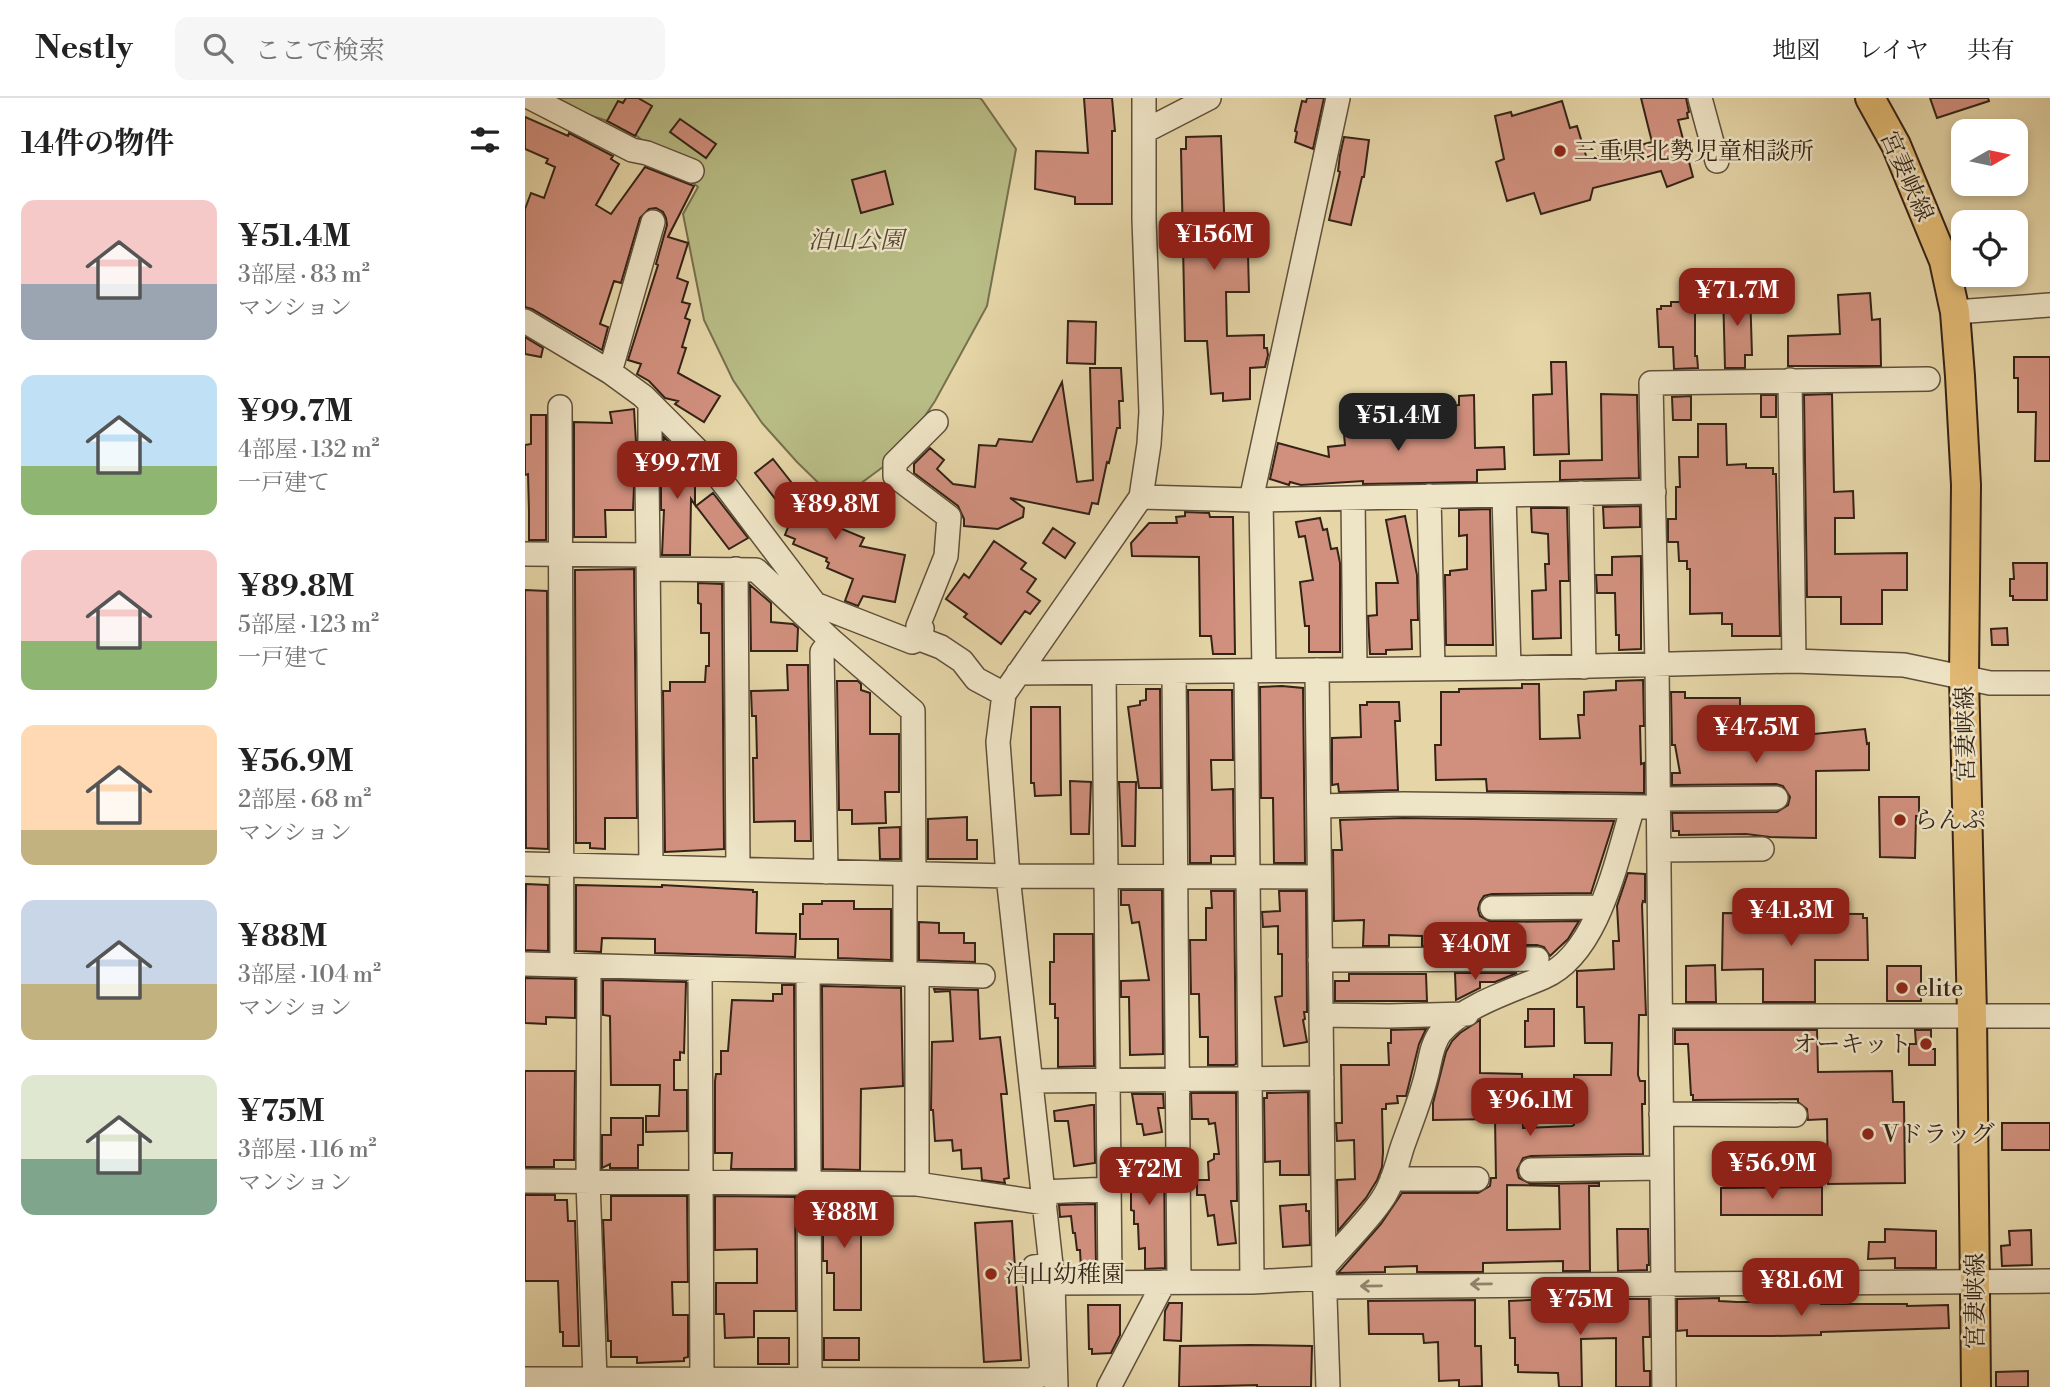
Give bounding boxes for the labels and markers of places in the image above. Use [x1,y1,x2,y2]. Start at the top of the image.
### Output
place label: 三重県北勢児童相談所 [1574,137,1814,167]
marker: 三重県北勢児童相談所 [1552,143,1568,159]
pin: ¥156M [1165,212,1263,272]
pin: ¥71.7M [1680,268,1794,328]
pin: ¥51.4M [1341,394,1455,453]
pin: ¥99.7M [620,442,734,501]
pin: ¥89.8M [778,482,892,542]
pin: ¥47.5M [1699,706,1813,765]
place label: らんぷ [1914,806,1986,836]
marker: らんぷ [1892,812,1908,828]
pin: ¥41.3M [1734,888,1848,948]
pin: ¥40M [1434,922,1516,982]
place label: elite [1916,974,1963,1004]
marker: elite [1894,980,1910,996]
place label: オーキット [1792,1030,1912,1060]
marker: オーキット [1918,1036,1934,1052]
pin: ¥96.1M [1473,1079,1587,1138]
place label: Vドラッグ [1881,1120,1995,1150]
marker: Vドラッグ [1860,1126,1876,1142]
pin: ¥56.9M [1715,1142,1829,1201]
pin: ¥72M [1108,1148,1190,1207]
pin: ¥88M [803,1190,885,1250]
pin: ¥81.6M [1744,1258,1858,1318]
place label: 泊山幼稚園 [1005,1260,1125,1290]
marker: 泊山幼稚園 [983,1266,999,1282]
pin: ¥75M [1539,1278,1621,1337]

